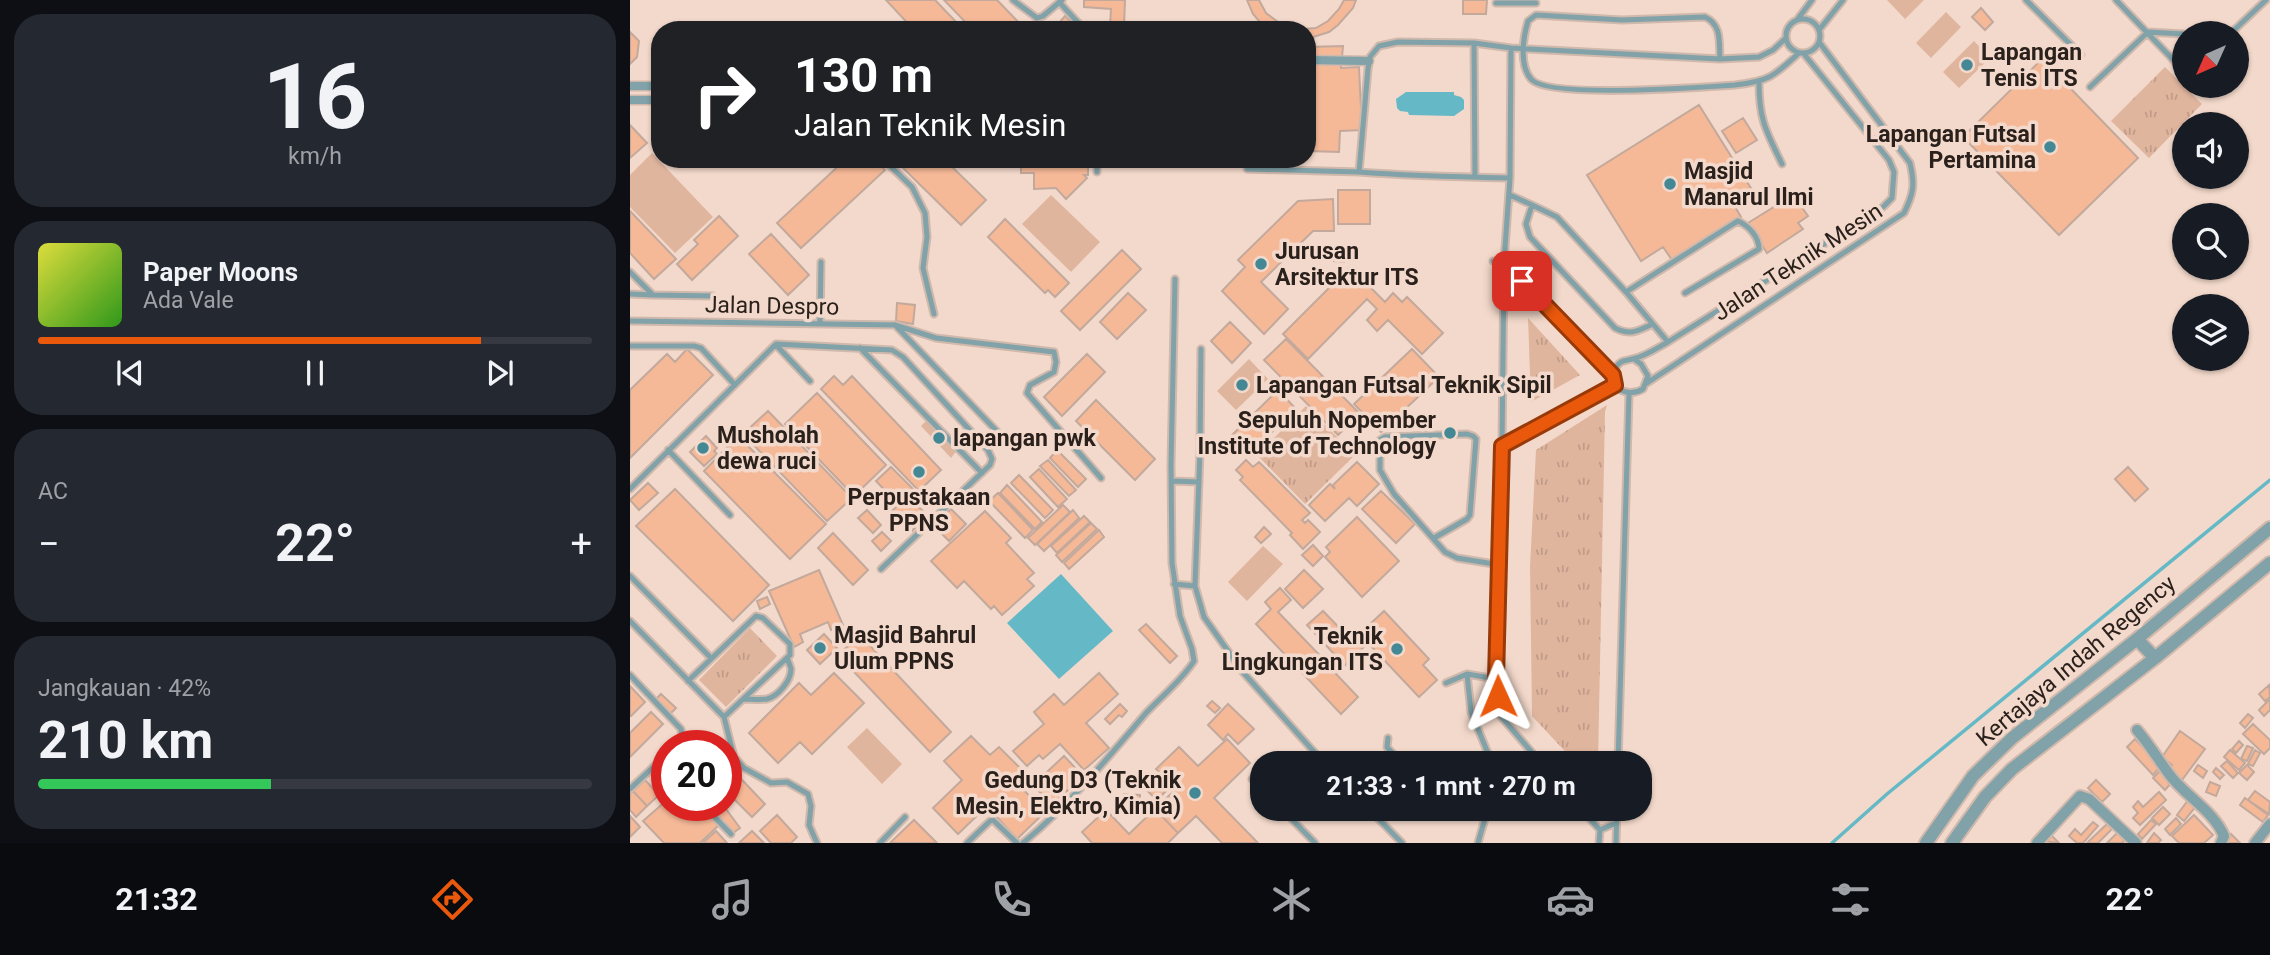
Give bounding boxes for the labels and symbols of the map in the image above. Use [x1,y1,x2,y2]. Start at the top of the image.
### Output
north arrow [2172,21,2249,98]
place label: Lapangan Tenis ITS [1981,39,2082,92]
marker: Lapangan Tenis ITS [1959,57,1975,73]
place label: Lapangan Futsal Pertamina [1866,121,2036,174]
marker: Lapangan Futsal Pertamina [2042,139,2058,155]
place label: Masjid Manarul Ilmi [1684,158,1814,211]
marker: Masjid Manarul Ilmi [1662,176,1678,192]
street label: Jalan Teknik Mesin [1709,197,1887,327]
place label: Jurusan Arsitektur ITS [1275,238,1419,291]
pin [1492,251,1552,311]
marker: Jurusan Arsitektur ITS [1253,256,1269,272]
street label: Jalan Despro [705,291,839,321]
place label: Lapangan Futsal Teknik Sipil [1256,372,1552,399]
marker: Lapangan Futsal Teknik Sipil [1234,377,1250,393]
place label: Sepuluh Nopember Institute of Technology [1198,407,1437,460]
place label: Musholah dewa ruci [717,422,819,475]
place label: lapangan pwk [953,425,1096,452]
marker: Sepuluh Nopember Institute of Technology [1442,425,1458,441]
marker: lapangan pwk [931,430,947,446]
marker: Musholah dewa ruci [695,440,711,456]
marker: Perpustakaan PPNS [911,464,927,480]
place label: Perpustakaan PPNS [847,484,991,537]
street label: Kertajaya Indah Regency [1971,570,2181,752]
place label: Masjid Bahrul Ulum PPNS [834,622,976,675]
place label: Teknik Lingkungan ITS [1222,623,1384,676]
marker: Masjid Bahrul Ulum PPNS [812,640,828,656]
marker: Teknik Lingkungan ITS [1389,641,1405,657]
position arrow [1461,659,1535,733]
speed limit sign: 20 [651,730,742,821]
place label: Gedung D3 (Teknik Mesin, Elektro, Kimia) [955,767,1182,820]
marker: Gedung D3 (Teknik Mesin, Elektro, Kimia) [1187,785,1203,801]

